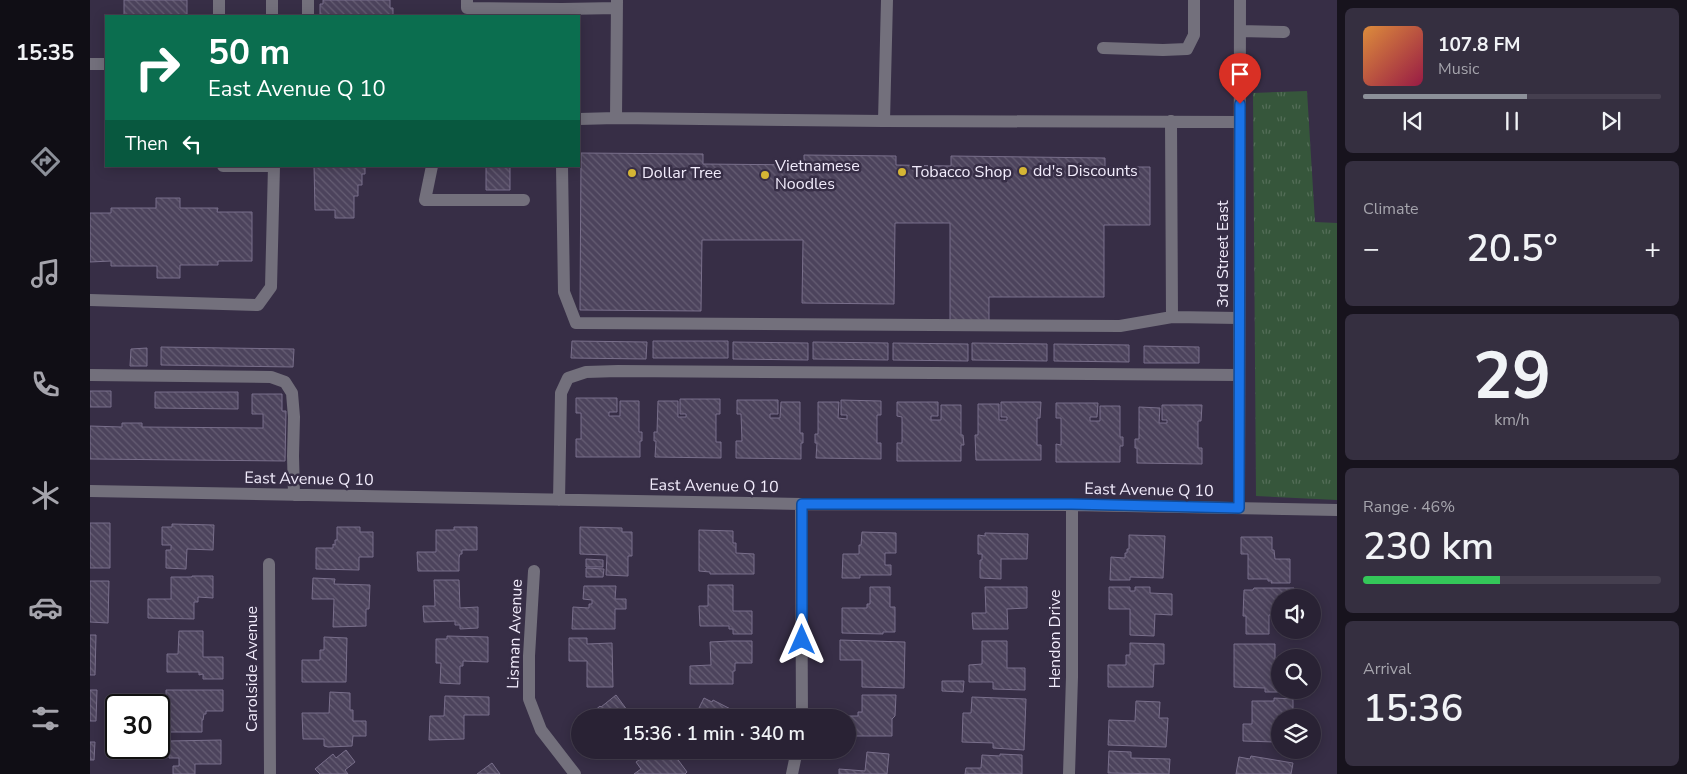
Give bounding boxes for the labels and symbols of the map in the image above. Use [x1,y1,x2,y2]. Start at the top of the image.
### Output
pin [1219,53,1261,104]
place label: Vietnamese Noodles [774,155,860,195]
place label: dd's Discounts [1033,160,1138,182]
place label: Tobacco Shop [912,161,1012,183]
place label: Dollar Tree [642,162,722,184]
marker: dd's Discounts [1017,165,1029,177]
marker: Tobacco Shop [896,166,908,178]
marker: Dollar Tree [626,167,638,179]
marker: Vietnamese Noodles [759,169,771,181]
street label: 3rd Street East [1212,200,1234,308]
street label: East Avenue Q 10 [244,467,374,491]
street label: East Avenue Q 10 [649,474,779,498]
street label: East Avenue Q 10 [1084,478,1214,502]
street label: Lisman Avenue [502,579,528,689]
street label: Hendon Drive [1044,589,1066,689]
street label: Carolside Avenue [241,606,263,732]
position arrow [775,613,827,665]
speed limit sign: 30 [105,694,170,759]

